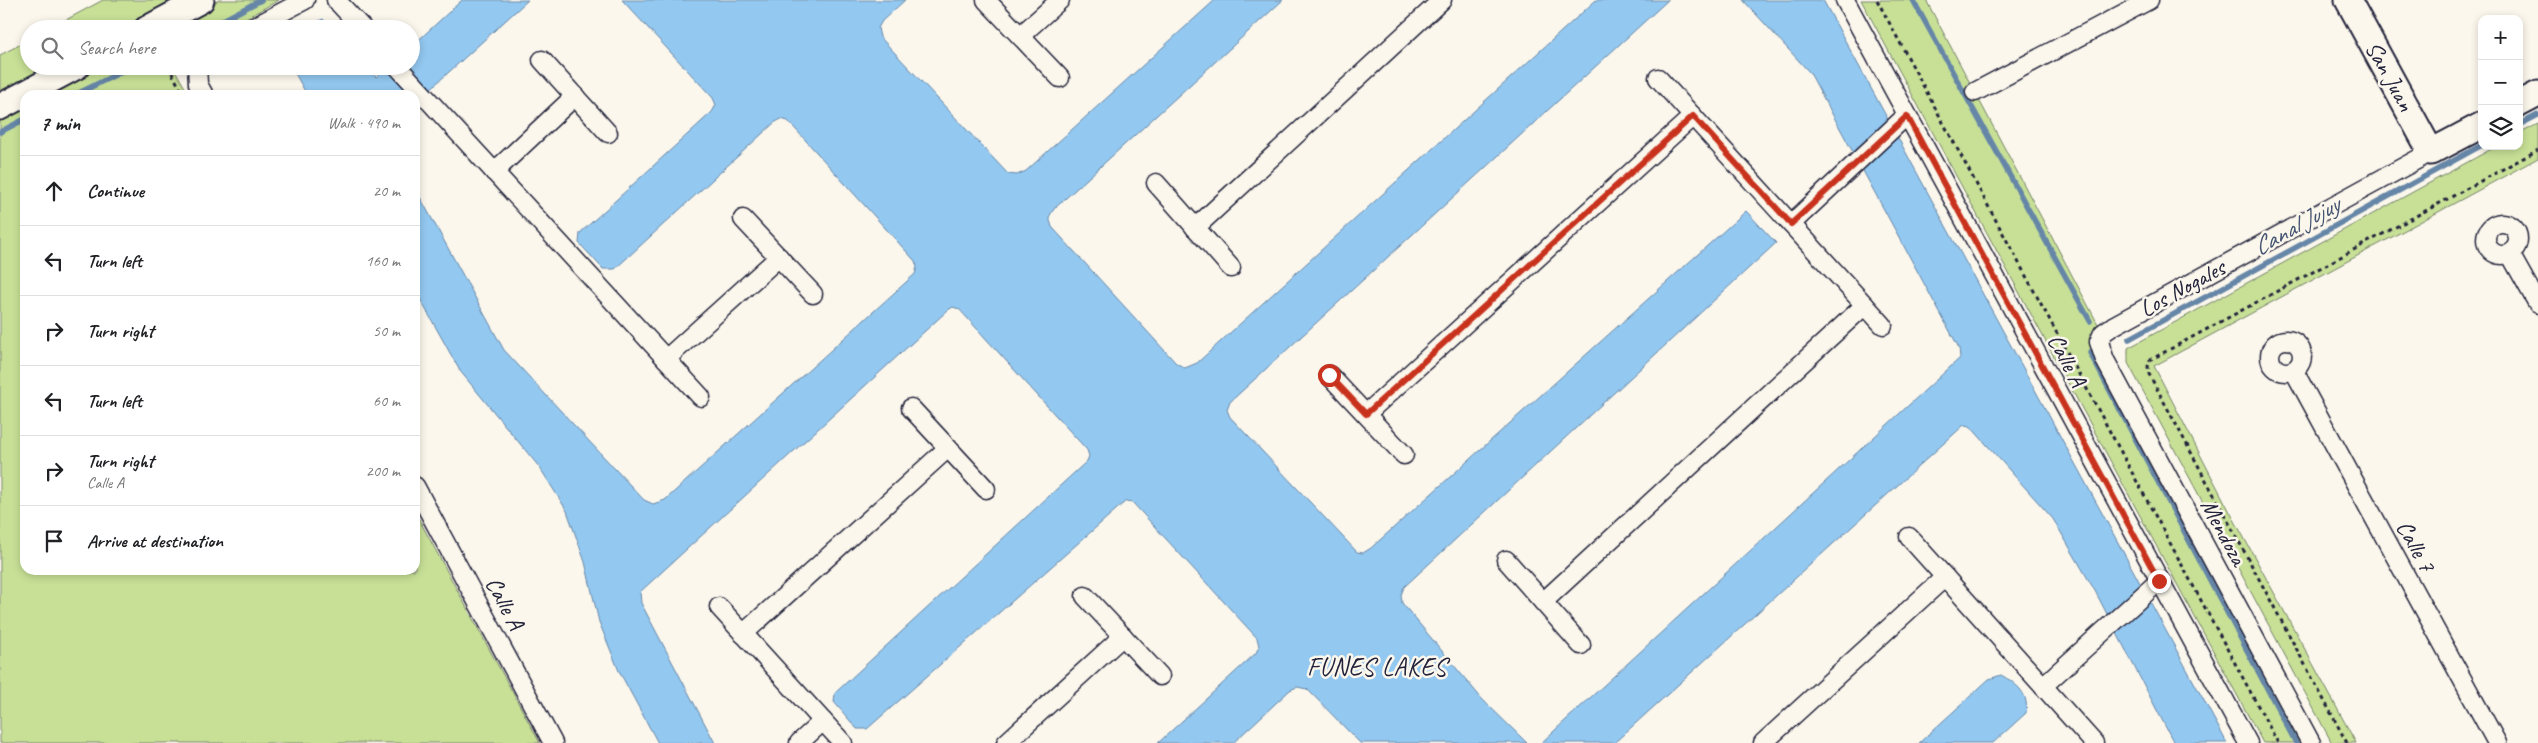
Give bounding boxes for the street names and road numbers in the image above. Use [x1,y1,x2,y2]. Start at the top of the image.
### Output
street label: San Juan [2359,36,2421,116]
street label: Los Nogales [2134,251,2232,324]
street label: Calle A [2041,328,2094,392]
street label: Mendoza [2194,494,2255,572]
street label: Calle 7 [2390,515,2443,578]
street label: Calle A [479,571,532,635]

